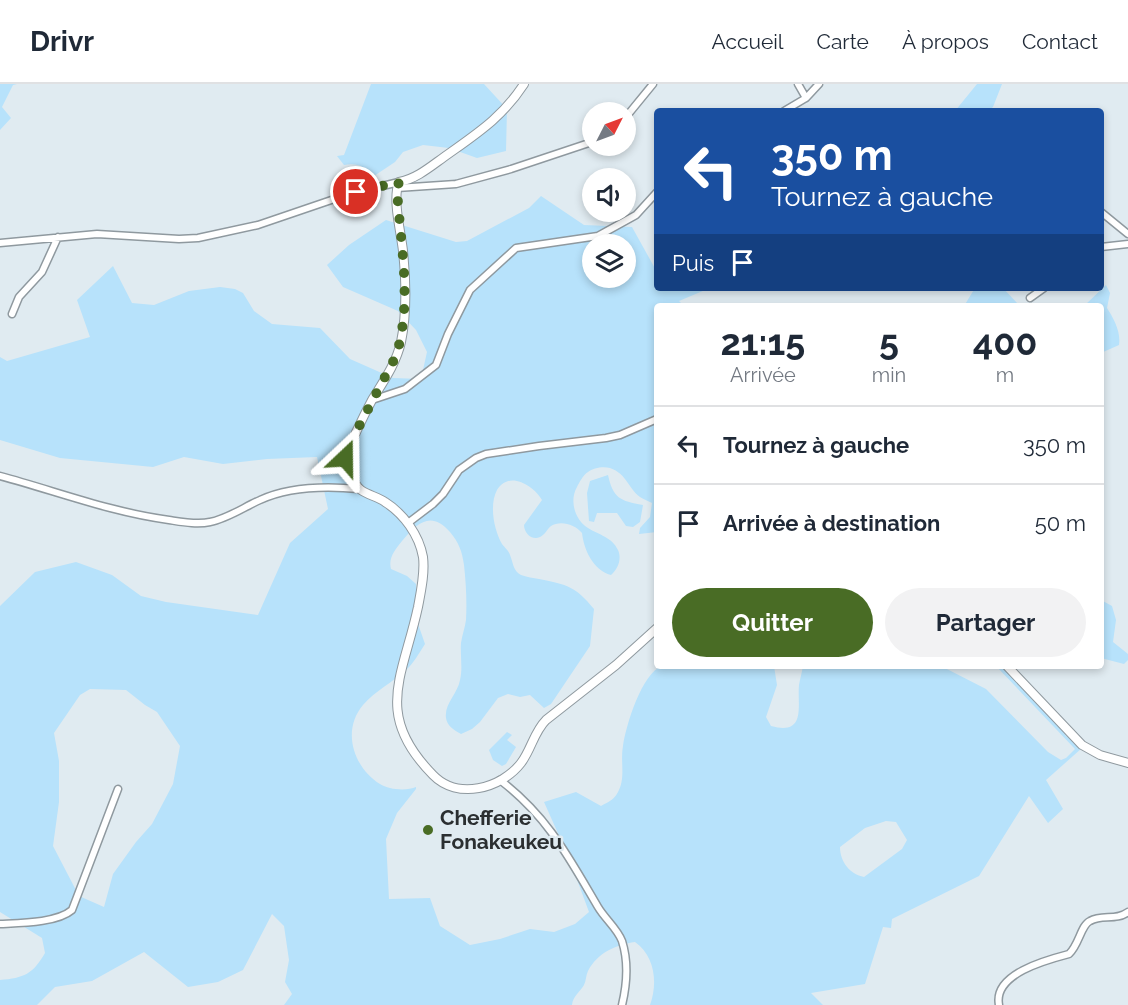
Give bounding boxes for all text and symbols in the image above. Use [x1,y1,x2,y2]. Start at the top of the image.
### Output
text: Drivr [30,25,94,58]
text: Accueil [712,29,784,54]
text: Carte [817,29,869,54]
text: À propos [902,29,989,54]
text: Contact [1022,29,1098,54]
north arrow [582,102,636,156]
map controls [582,102,636,288]
text: 350 m [771,131,893,180]
icon: left [672,132,750,210]
pin [330,166,381,217]
button: sound [582,168,636,222]
icon: arrive [339,175,372,208]
text: Tournez à gauche [771,181,993,212]
button: layers [582,234,636,288]
icon: arrive [726,246,759,279]
text: Puis [672,250,714,276]
text: 21:15 [721,321,805,363]
text: 5 [879,321,899,363]
text: 400 [973,321,1037,363]
text: Arrivée [730,363,796,387]
text: min [872,363,906,387]
text: m [996,363,1014,387]
position arrow [313,426,377,490]
icon: left [672,429,705,462]
text: Tournez à gauche [723,432,909,458]
text: 350 m [1023,432,1086,458]
icon: arrive [672,507,705,540]
text: Arrivée à destination [723,510,940,536]
text: 50 m [1035,510,1086,536]
button: Quitter [672,588,873,657]
button: Partager [885,588,1086,657]
place label: Chefferie Fonakeukeu [440,805,562,854]
marker: Chefferie Fonakeukeu [421,823,435,837]

